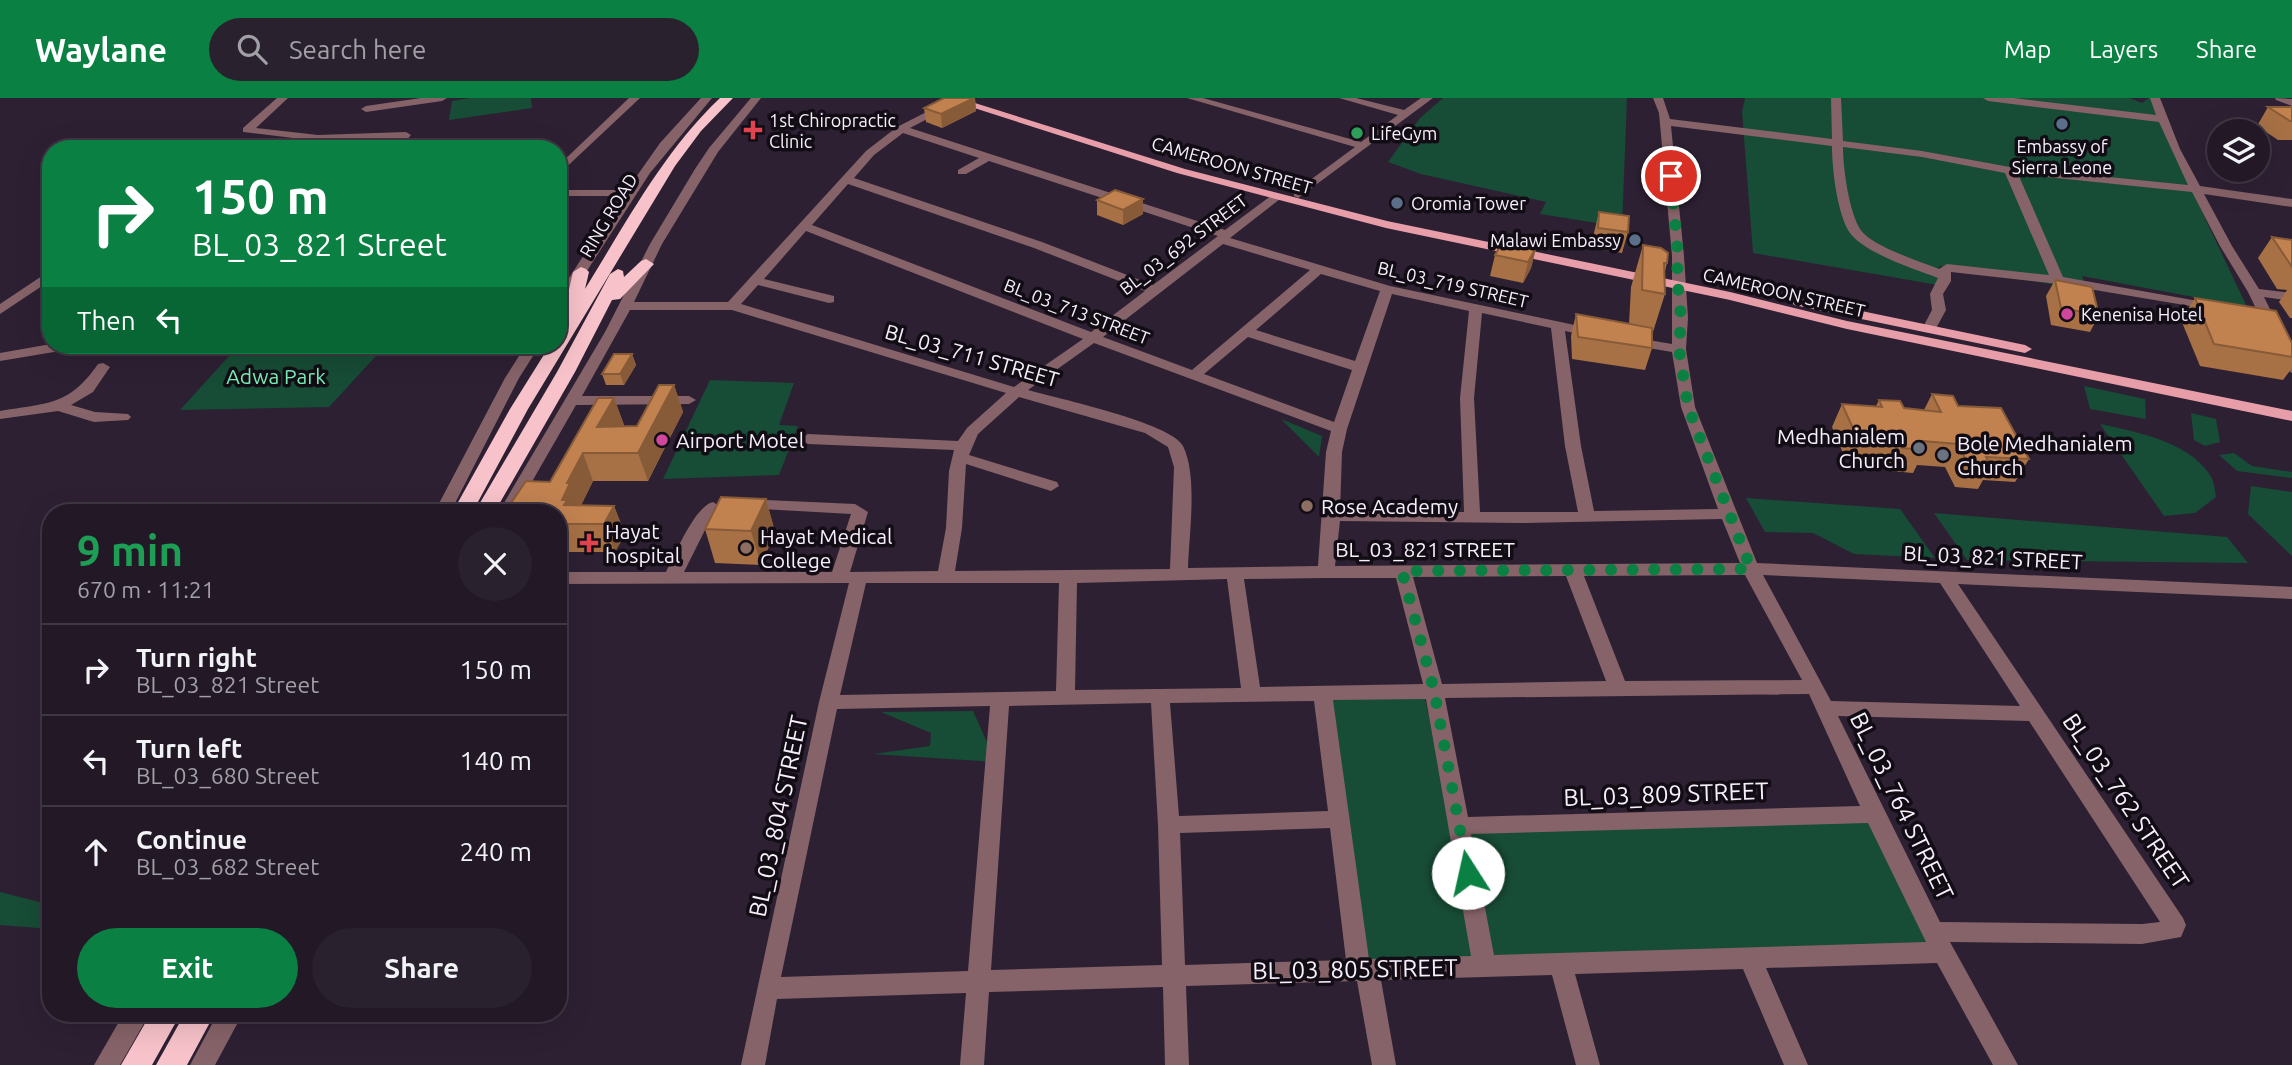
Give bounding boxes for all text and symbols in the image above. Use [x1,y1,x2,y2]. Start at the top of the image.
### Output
search box [209,18,699,81]
icon: search [233,30,271,68]
text: Waylane [35,31,167,68]
text: Search here [289,35,426,64]
text: Map [2004,36,2051,63]
text: Layers [2089,36,2158,63]
text: Share [2196,36,2257,63]
place label: 1st Chiropractic Clinic [769,110,896,151]
marker: Embassy of Sierra Leone [2054,116,2070,132]
map controls [2207,119,2270,182]
button: layers [2207,119,2270,182]
marker: 1st Chiropractic Clinic [743,120,763,140]
place label: LifeGym [1371,123,1437,143]
marker: LifeGym [1349,125,1365,141]
street label: CAMEROON STREET [1150,133,1314,197]
place label: Embassy of Sierra Leone [2012,136,2112,177]
pin [1641,146,1701,206]
icon: arrive [1652,157,1690,195]
icon: right [77,168,168,259]
text: 150 m [192,168,329,223]
street label: RING ROAD [575,170,641,260]
street label: BL_03_692 STREET [1115,190,1251,299]
place label: Oromia Tower [1411,193,1526,213]
marker: Oromia Tower [1389,195,1405,211]
text: BL_03_821 Street [192,226,447,262]
place label: Malawi Embassy [1490,230,1621,250]
marker: Malawi Embassy [1627,232,1643,248]
street label: BL_03_719 STREET [1375,257,1530,312]
street label: CAMEROON STREET [1701,264,1867,320]
street label: BL_03_713 STREET [1001,274,1152,349]
icon: left [150,301,188,339]
place label: Kenenisa Hotel [2081,304,2203,324]
text: Then [77,306,136,335]
marker: Kenenisa Hotel [2059,306,2075,322]
street label: BL_03_711 STREET [882,319,1062,392]
park label: Adwa Park [226,364,326,388]
place label: Medhanialem Church [1777,424,1905,472]
place label: Airport Motel [676,428,804,452]
place label: Bole Medhanialem Church [1957,431,2133,479]
marker: Airport Motel [654,432,670,448]
marker: Medhanialem Church [1911,440,1927,456]
marker: Bole Medhanialem Church [1935,447,1951,463]
place label: Rose Academy [1321,494,1458,518]
marker: Rose Academy [1299,498,1315,514]
place label: Hayat hospital [605,519,680,567]
place label: Hayat Medical College [760,524,893,572]
text: 9 min [77,527,183,574]
button: close [458,527,532,601]
marker: Hayat hospital [579,533,599,553]
street label: BL_03_821 STREET [1335,537,1515,562]
marker: Hayat Medical College [738,540,754,556]
street label: BL_03_821 STREET [1903,540,2084,575]
text: 670 m · 11:21 [77,577,215,602]
text: Turn right [136,643,257,672]
icon: right [77,651,115,689]
text: 150 m [460,655,532,684]
text: BL_03_821 Street [136,672,319,697]
street label: BL_03_764 STREET [1845,708,1959,904]
street label: BL_03_762 STREET [2057,708,2195,894]
street label: BL_03_804 STREET [743,713,813,919]
text: Turn left [136,734,242,763]
icon: left [77,742,115,780]
text: 140 m [460,746,532,775]
text: BL_03_680 Street [136,763,319,788]
street label: BL_03_809 STREET [1563,777,1769,811]
text: Continue [136,825,247,854]
icon: ahead [77,833,115,871]
position arrow [1431,836,1505,910]
text: 240 m [460,837,532,866]
text: BL_03_682 Street [136,854,319,879]
button: Exit [77,928,298,1008]
button: Share [312,928,532,1008]
street label: BL_03_805 STREET [1252,954,1458,984]

